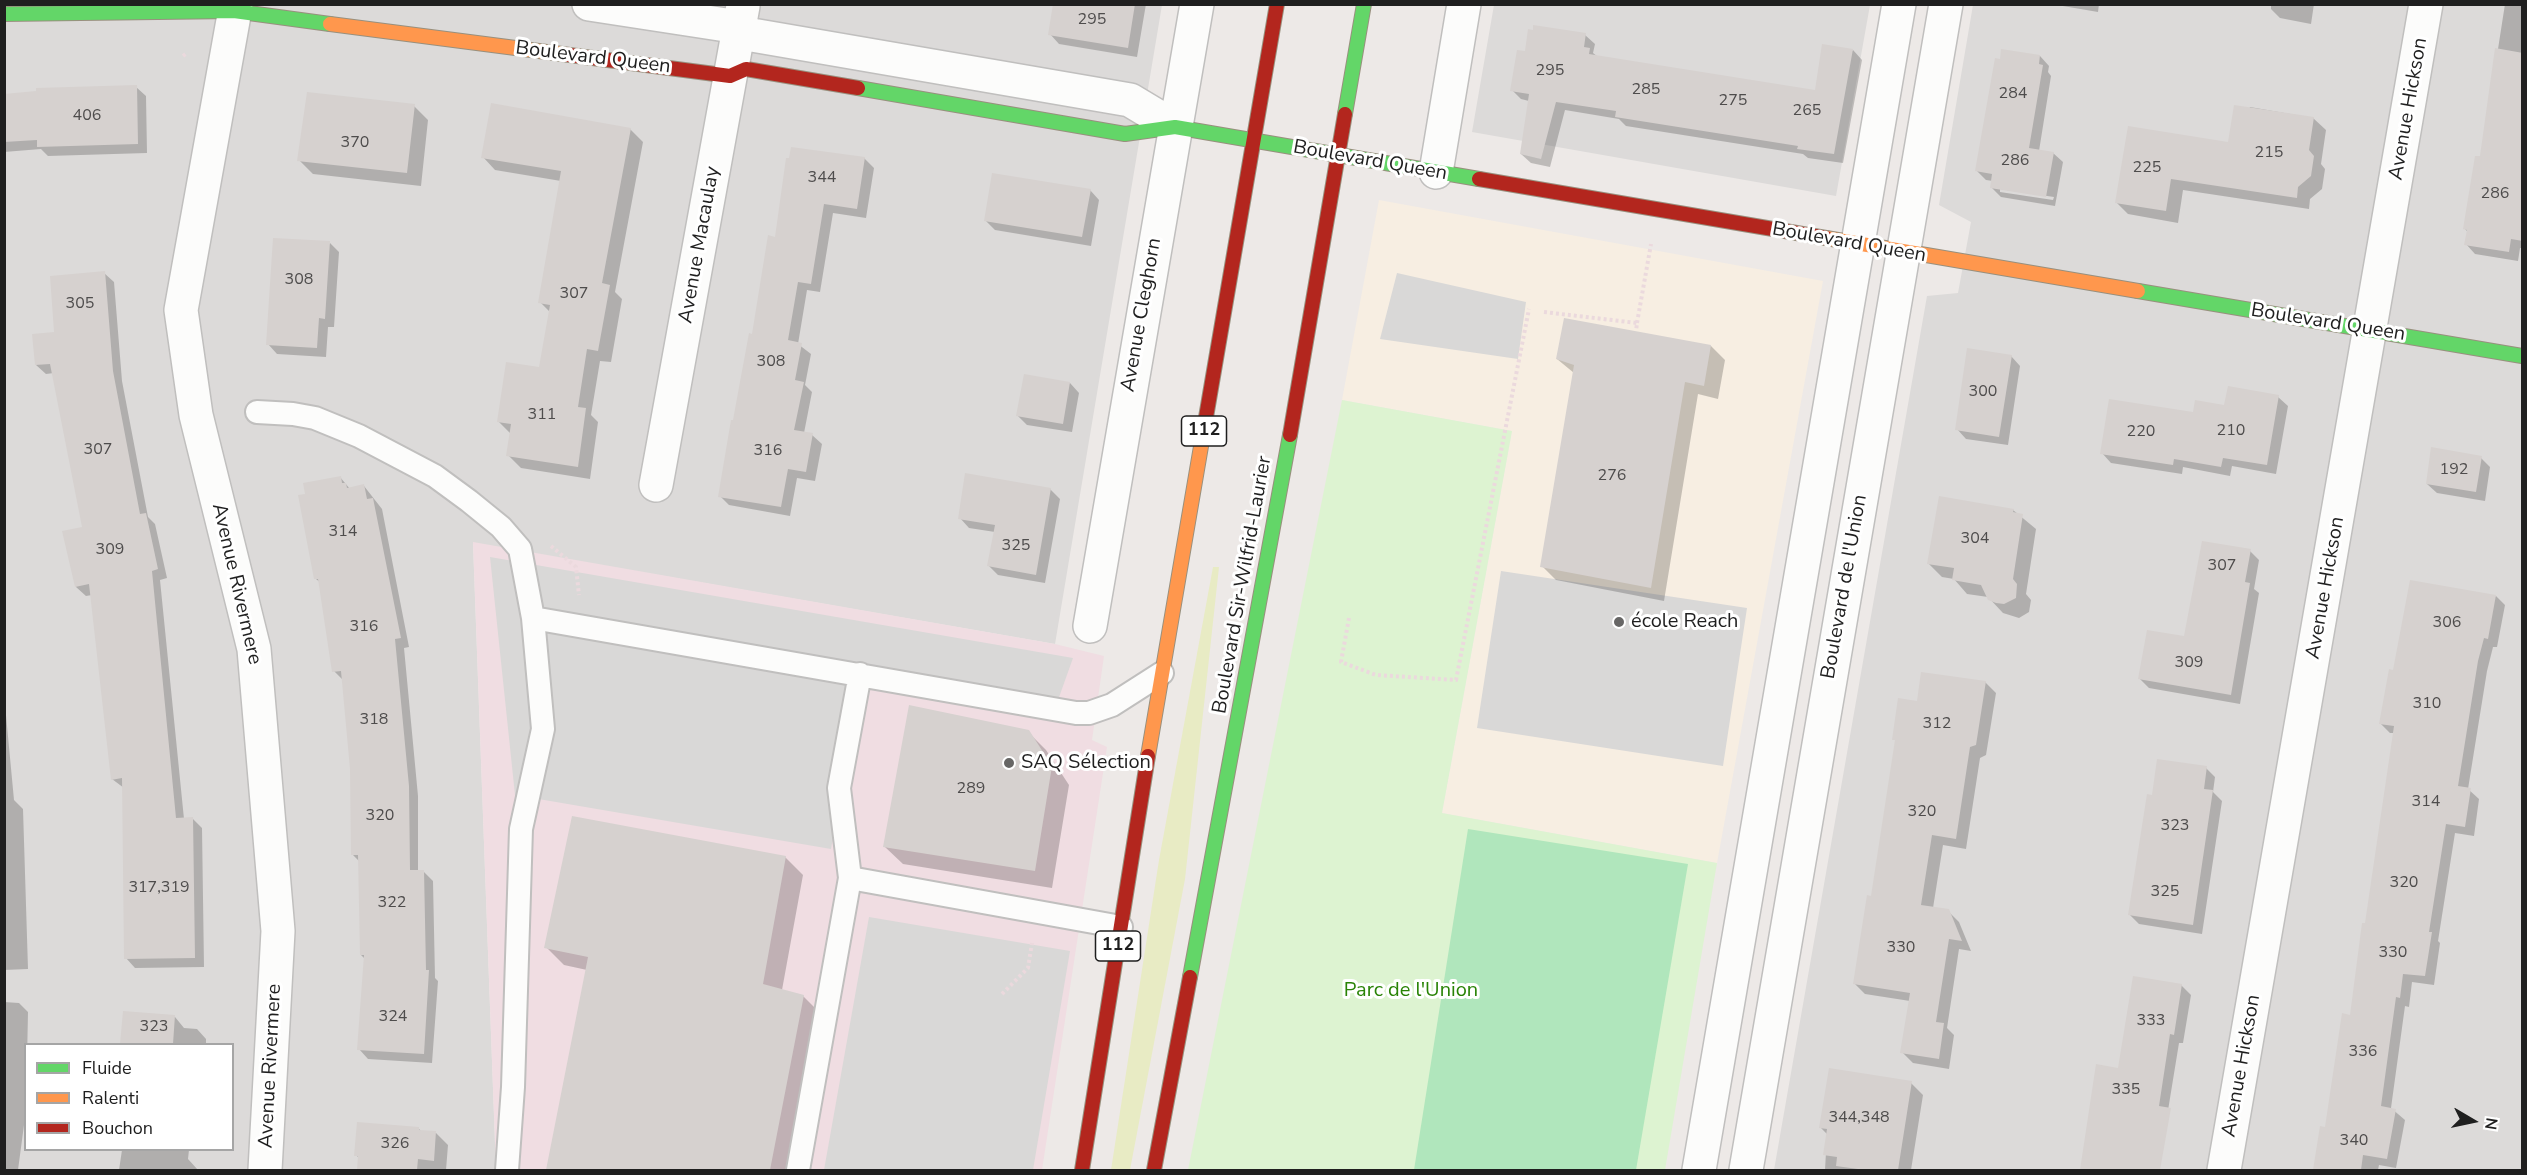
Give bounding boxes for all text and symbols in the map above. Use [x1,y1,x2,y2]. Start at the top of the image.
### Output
house number: 295 [1078,10,1106,30]
street label: Avenue Hickson [2385,36,2433,182]
street label: Boulevard Queen [514,37,672,79]
house number: 295 [1536,61,1564,81]
house number: 285 [1632,80,1660,100]
house number: 284 [1999,84,2027,104]
house number: 275 [1719,91,1747,111]
house number: 265 [1793,101,1821,121]
house number: 406 [73,106,101,126]
house number: 370 [341,133,369,153]
street label: Boulevard Queen [1291,136,1449,186]
house number: 215 [2255,143,2283,163]
house number: 286 [2001,151,2029,171]
house number: 225 [2133,158,2161,178]
street label: Avenue Macaulay [674,165,726,325]
house number: 344 [808,168,836,188]
house number: 286 [2481,184,2509,204]
street label: Boulevard Queen [1770,218,1928,268]
street label: Avenue Cleghorn [1117,236,1167,394]
house number: 308 [285,270,313,290]
house number: 307 [560,284,588,304]
house number: 305 [66,294,94,314]
street label: Boulevard Queen [2249,299,2407,347]
house number: 308 [757,352,785,372]
house number: 300 [1969,382,1997,402]
house number: 311 [528,405,556,425]
road number: 112 [1182,416,1226,446]
house number: 210 [2217,421,2245,441]
house number: 220 [2127,422,2155,442]
house number: 307 [84,440,112,460]
house number: 316 [754,441,782,461]
street label: Boulevard Sir-Wilfrid-Laurier [1209,454,1277,716]
house number: 192 [2440,460,2468,480]
house number: 276 [1598,466,1626,486]
street label: Boulevard de l'Union [1817,493,1873,681]
street label: Avenue Rivermere [206,501,266,667]
street label: Avenue Hickson [2302,515,2350,661]
house number: 314 [329,522,357,542]
house number: 304 [1961,529,1989,549]
house number: 325 [1002,536,1030,556]
house number: 309 [96,540,124,560]
house number: 307 [2208,556,2236,576]
place label: école Reach [1631,610,1738,634]
house number: 306 [2433,613,2461,633]
marker: école Reach [1612,615,1626,629]
house number: 316 [350,617,378,637]
house number: 309 [2175,653,2203,673]
house number: 310 [2413,694,2441,714]
house number: 318 [360,710,388,730]
house number: 312 [1923,714,1951,734]
place label: SAQ Sélection [1021,751,1151,775]
marker: SAQ Sélection [1002,756,1016,770]
house number: 289 [957,779,985,799]
house number: 314 [2412,792,2440,812]
house number: 320 [1908,802,1936,822]
house number: 320 [366,806,394,826]
house number: 323 [2161,816,2189,836]
house number: 320 [2390,873,2418,893]
house number: 317,319 [128,878,190,898]
house number: 325 [2151,882,2179,902]
house number: 322 [378,893,406,913]
road number: 112 [1096,931,1140,961]
house number: 330 [1887,938,1915,958]
house number: 330 [2379,943,2407,963]
park label: Parc de l'Union [1344,979,1478,1003]
street label: Avenue Rivermere [255,983,287,1149]
street label: Avenue Hickson [2218,993,2266,1139]
house number: 324 [379,1007,407,1027]
house number: 333 [2137,1011,2165,1031]
house number: 323 [140,1017,168,1037]
house number: 336 [2349,1042,2377,1062]
legend [24,1043,234,1151]
text: Fluide [82,1056,132,1080]
house number: 335 [2112,1080,2140,1100]
text: Ralenti [82,1086,139,1110]
north arrow [2443,1091,2503,1151]
house number: 344,348 [1828,1108,1890,1128]
text: Bouchon [82,1116,153,1140]
text: N [2479,1116,2503,1131]
house number: 340 [2340,1131,2368,1151]
house number: 326 [381,1134,409,1154]

